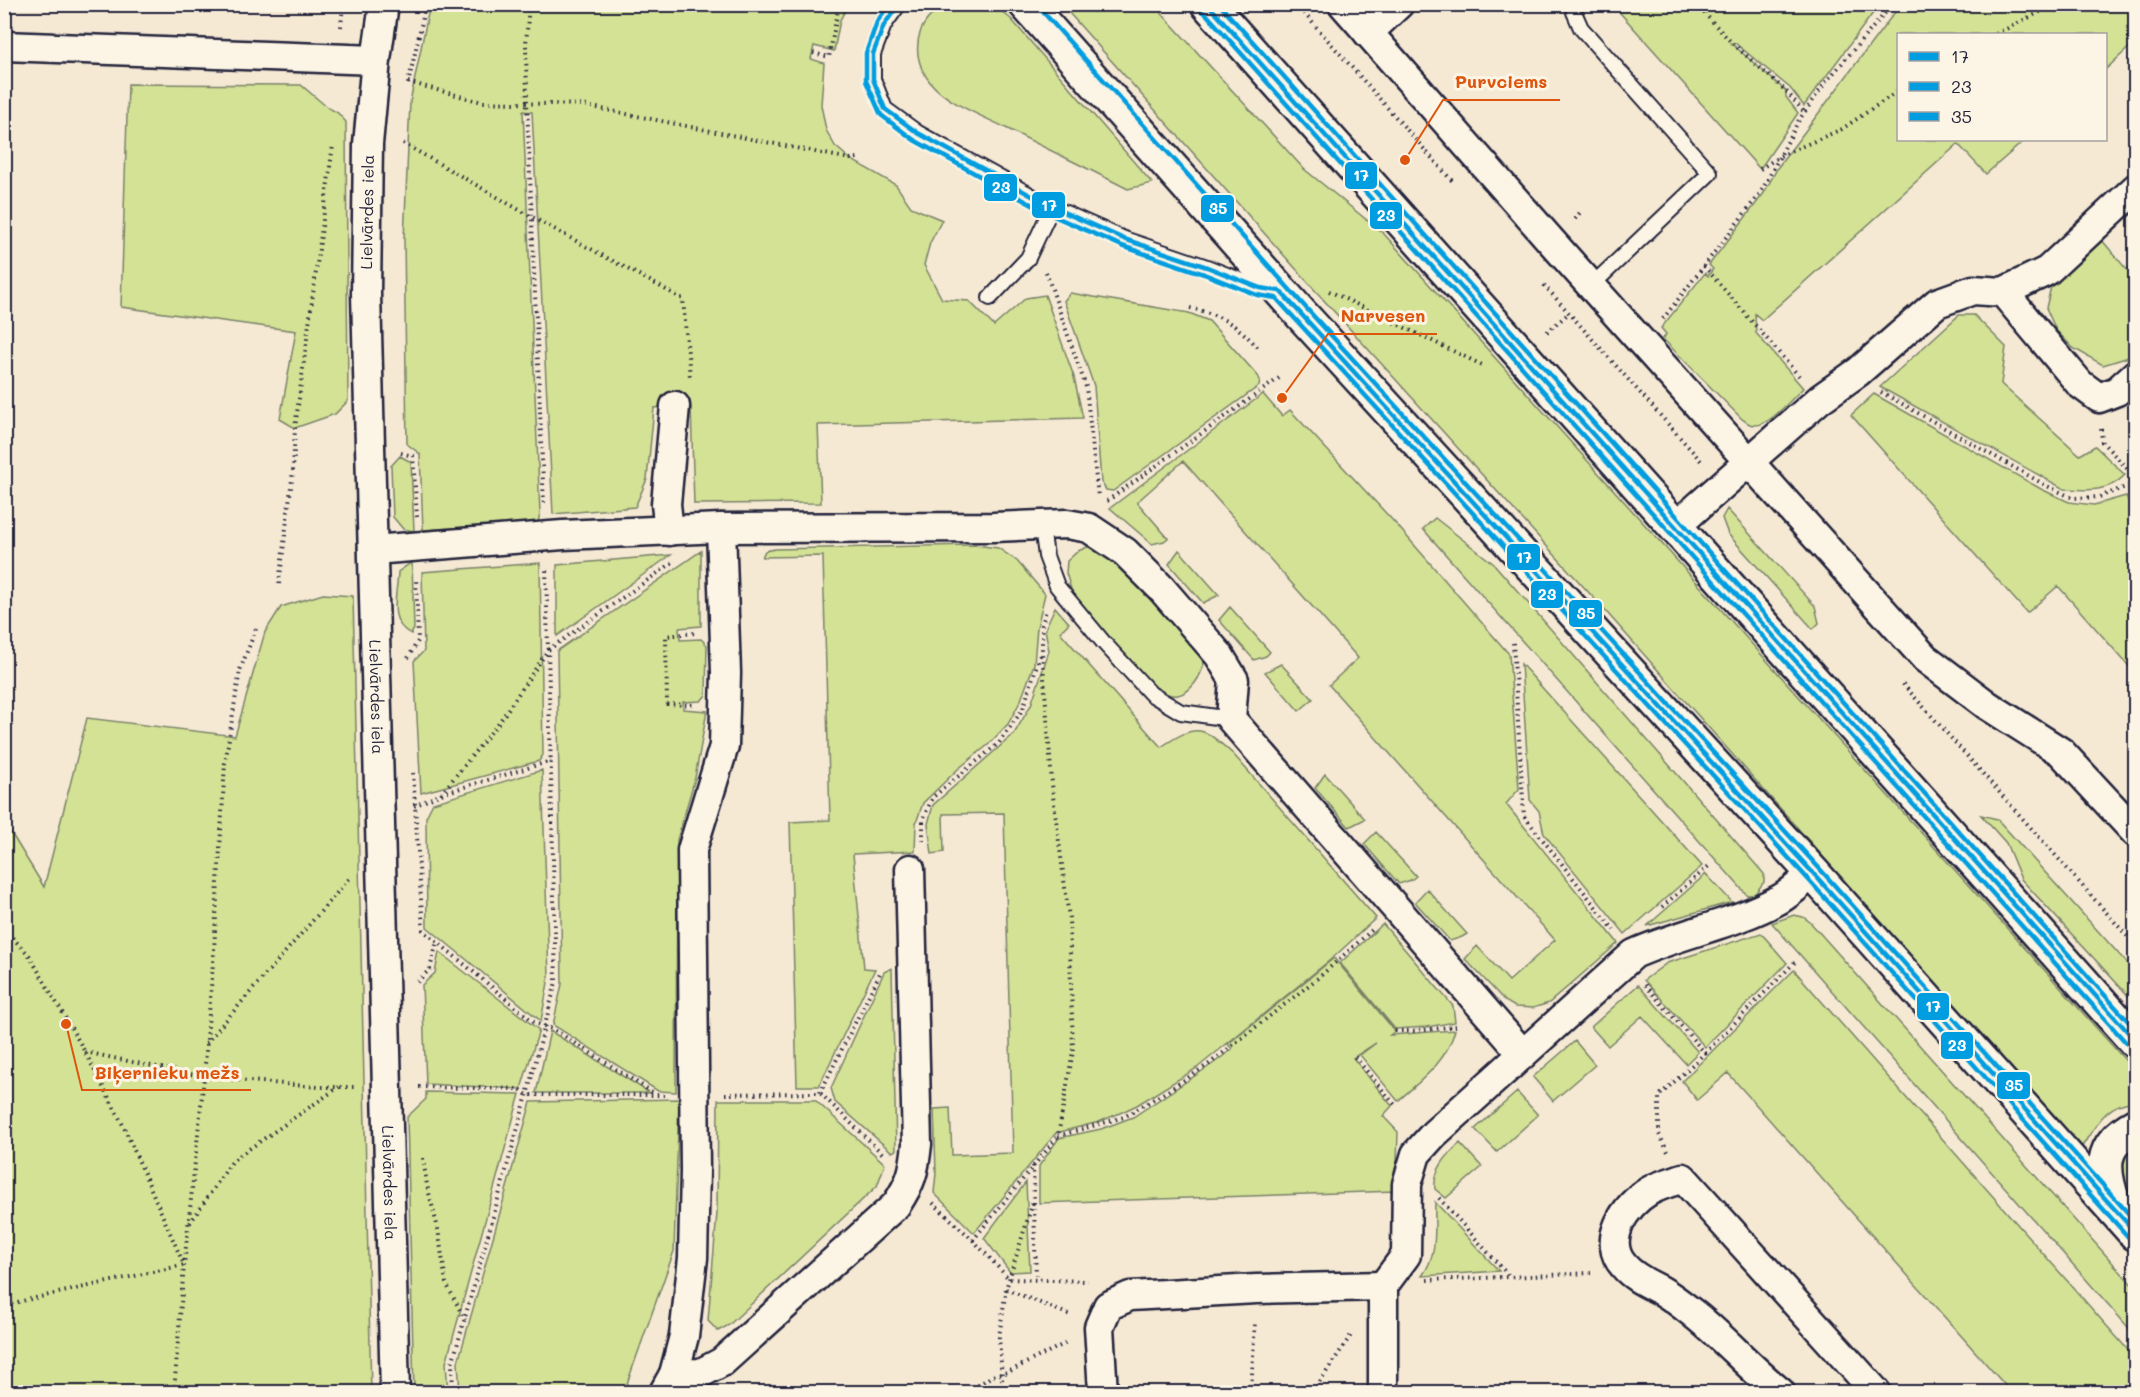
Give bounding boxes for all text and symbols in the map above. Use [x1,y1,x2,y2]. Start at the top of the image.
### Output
legend [1897,33,2107,141]
text: 17 [1951,44,1969,68]
callout: Purvciems [1443,64,1560,100]
text: Purvciems [1455,69,1547,93]
text: 23 [1951,74,1972,98]
text: 35 [1951,104,1972,128]
street label: Lielvārdes iela [355,154,378,270]
line badge: 17 [1344,161,1378,190]
text: 17 [1353,164,1369,185]
line badge: 23 [983,173,1018,202]
text: 23 [992,176,1011,197]
line badge: 17 [1031,191,1066,219]
text: 17 [1041,194,1057,215]
line badge: 35 [1200,194,1235,223]
text: 35 [1209,197,1227,218]
line badge: 23 [1369,201,1403,230]
text: 23 [1377,204,1396,225]
callout: Narvesen [1328,298,1437,334]
text: Narvesen [1341,303,1425,327]
line badge: 17 [1506,543,1541,571]
text: 17 [1516,546,1532,567]
line badge: 23 [1530,580,1564,609]
text: 23 [1538,583,1557,604]
line badge: 35 [1568,599,1603,628]
text: 35 [1577,602,1595,623]
street label: Lielvārdes iela [365,639,389,755]
line badge: 17 [1916,992,1950,1021]
text: 17 [1925,995,1941,1016]
line badge: 23 [1940,1031,1974,1060]
text: 23 [1948,1034,1967,1055]
callout: Biķernieku mežs [82,1054,251,1090]
text: Biķernieku mežs [94,1060,240,1085]
line badge: 35 [1996,1071,2031,1100]
text: 35 [2005,1074,2023,1095]
street label: Lielvārdes iela [378,1125,402,1240]

